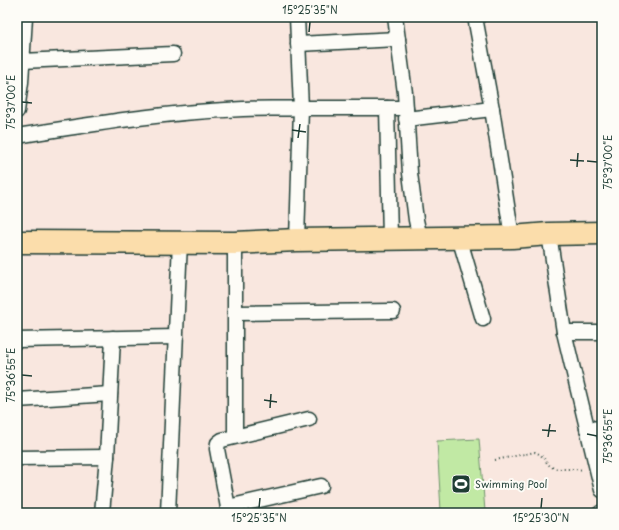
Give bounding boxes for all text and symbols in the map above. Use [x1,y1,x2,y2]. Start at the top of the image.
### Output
text: 15°25'35"N [282,2,338,17]
text: 75°37'00"E [3,75,18,129]
text: 75°37'00"E [600,135,615,189]
text: 75°36'55"E [3,348,18,402]
text: 75°36'55"E [600,409,615,463]
sports icon: Swimming Pool [450,473,472,495]
place label: Swimming Pool [475,476,548,491]
text: 15°25'35"N [231,510,287,525]
text: 15°25'30"N [513,510,569,525]

